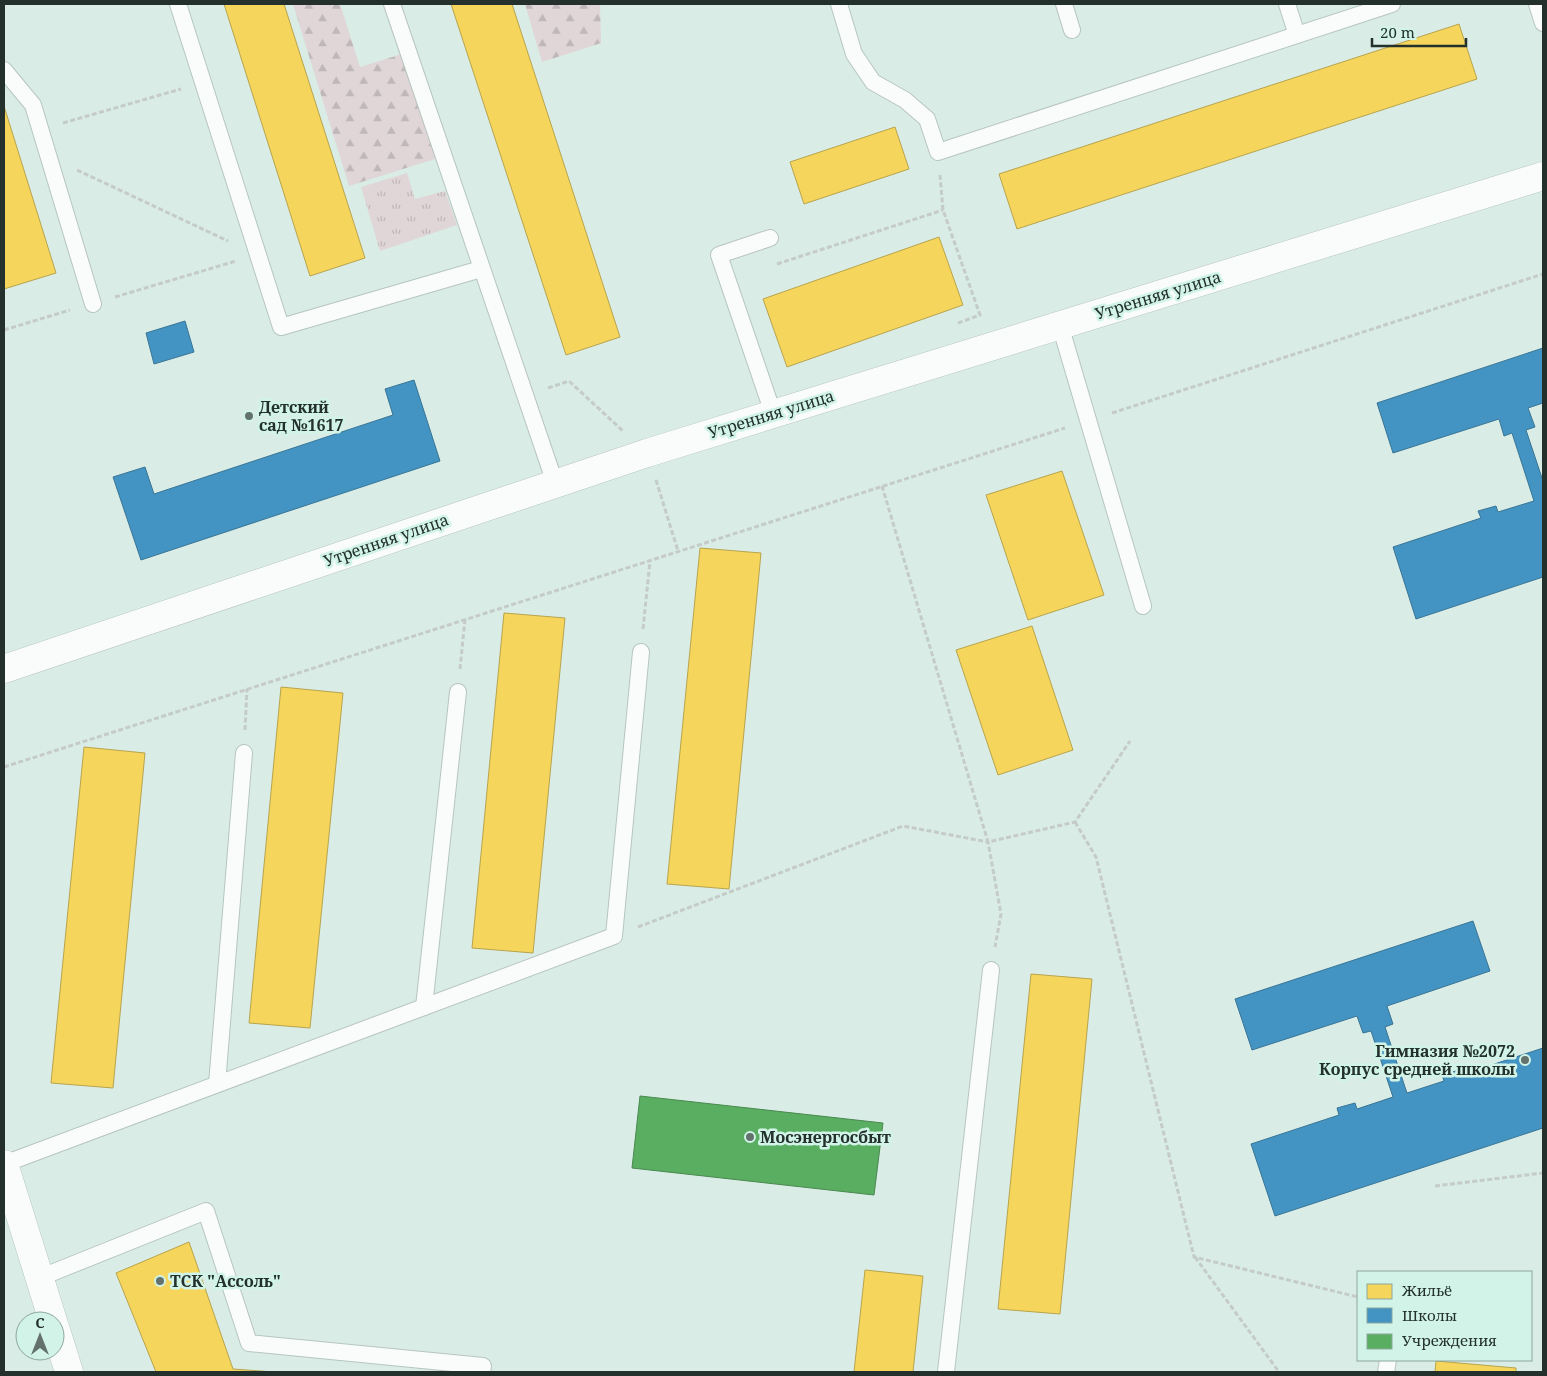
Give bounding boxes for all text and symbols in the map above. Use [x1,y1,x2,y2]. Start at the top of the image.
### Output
scale bar [1372,15,1466,47]
text: 20 m [1380,22,1415,42]
street label: Утренняя улица [1092,265,1224,325]
street label: Утренняя улица [705,384,837,444]
place label: Детский сад №1617 [259,396,344,436]
marker: Детский сад №1617 [243,410,255,422]
street label: Утренняя улица [321,508,451,572]
place label: Гимназия №2072 Корпус средней школы [1319,1040,1515,1080]
marker: Гимназия №2072 Корпус средней школы [1519,1054,1531,1066]
place label: Мосэнергосбыт [760,1126,891,1148]
marker: Мосэнергосбыт [744,1131,756,1143]
place label: ТСК "Ассоль" [170,1270,281,1292]
legend [1357,1271,1532,1361]
marker: ТСК "Ассоль" [154,1275,166,1287]
text: Жильё [1401,1280,1452,1300]
text: Школы [1402,1305,1457,1325]
north arrow [15,1311,65,1361]
text: С [35,1313,45,1332]
text: Учреждения [1402,1330,1497,1350]

